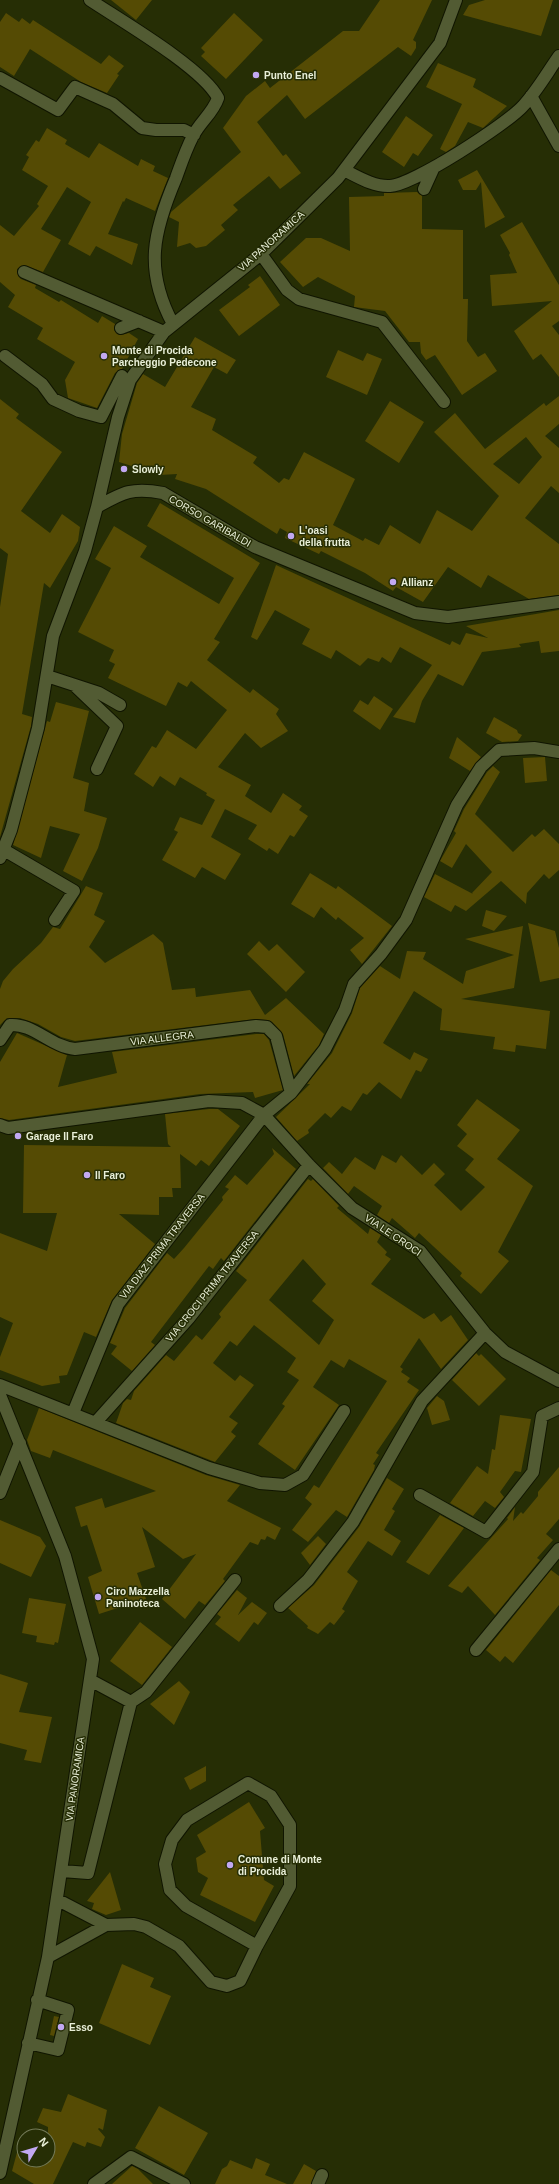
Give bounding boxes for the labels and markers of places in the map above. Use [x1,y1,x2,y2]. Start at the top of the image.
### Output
marker: Punto Enel [251,70,261,80]
place label: Punto Enel [264,70,316,81]
place label: Monte di Procida Parcheggio Pedecone [112,345,217,368]
marker: Monte di Procida Parcheggio Pedecone [99,351,109,361]
marker: Slowly [119,464,129,474]
place label: Slowly [132,464,164,475]
place label: L'oasi della frutta [299,525,351,548]
marker: L'oasi della frutta [286,531,296,541]
marker: Allianz [388,577,398,587]
place label: Allianz [401,577,433,588]
marker: Garage Il Faro [13,1131,23,1141]
place label: Garage Il Faro [26,1131,93,1142]
marker: Il Faro [82,1170,92,1180]
place label: Il Faro [95,1170,125,1181]
place label: Ciro Mazzella Paninoteca [106,1586,170,1609]
marker: Ciro Mazzella Paninoteca [93,1592,103,1602]
place label: Comune di Monte di Procida [238,1854,322,1877]
marker: Comune di Monte di Procida [225,1860,235,1870]
marker: Esso [56,2022,66,2032]
place label: Esso [69,2022,93,2033]

